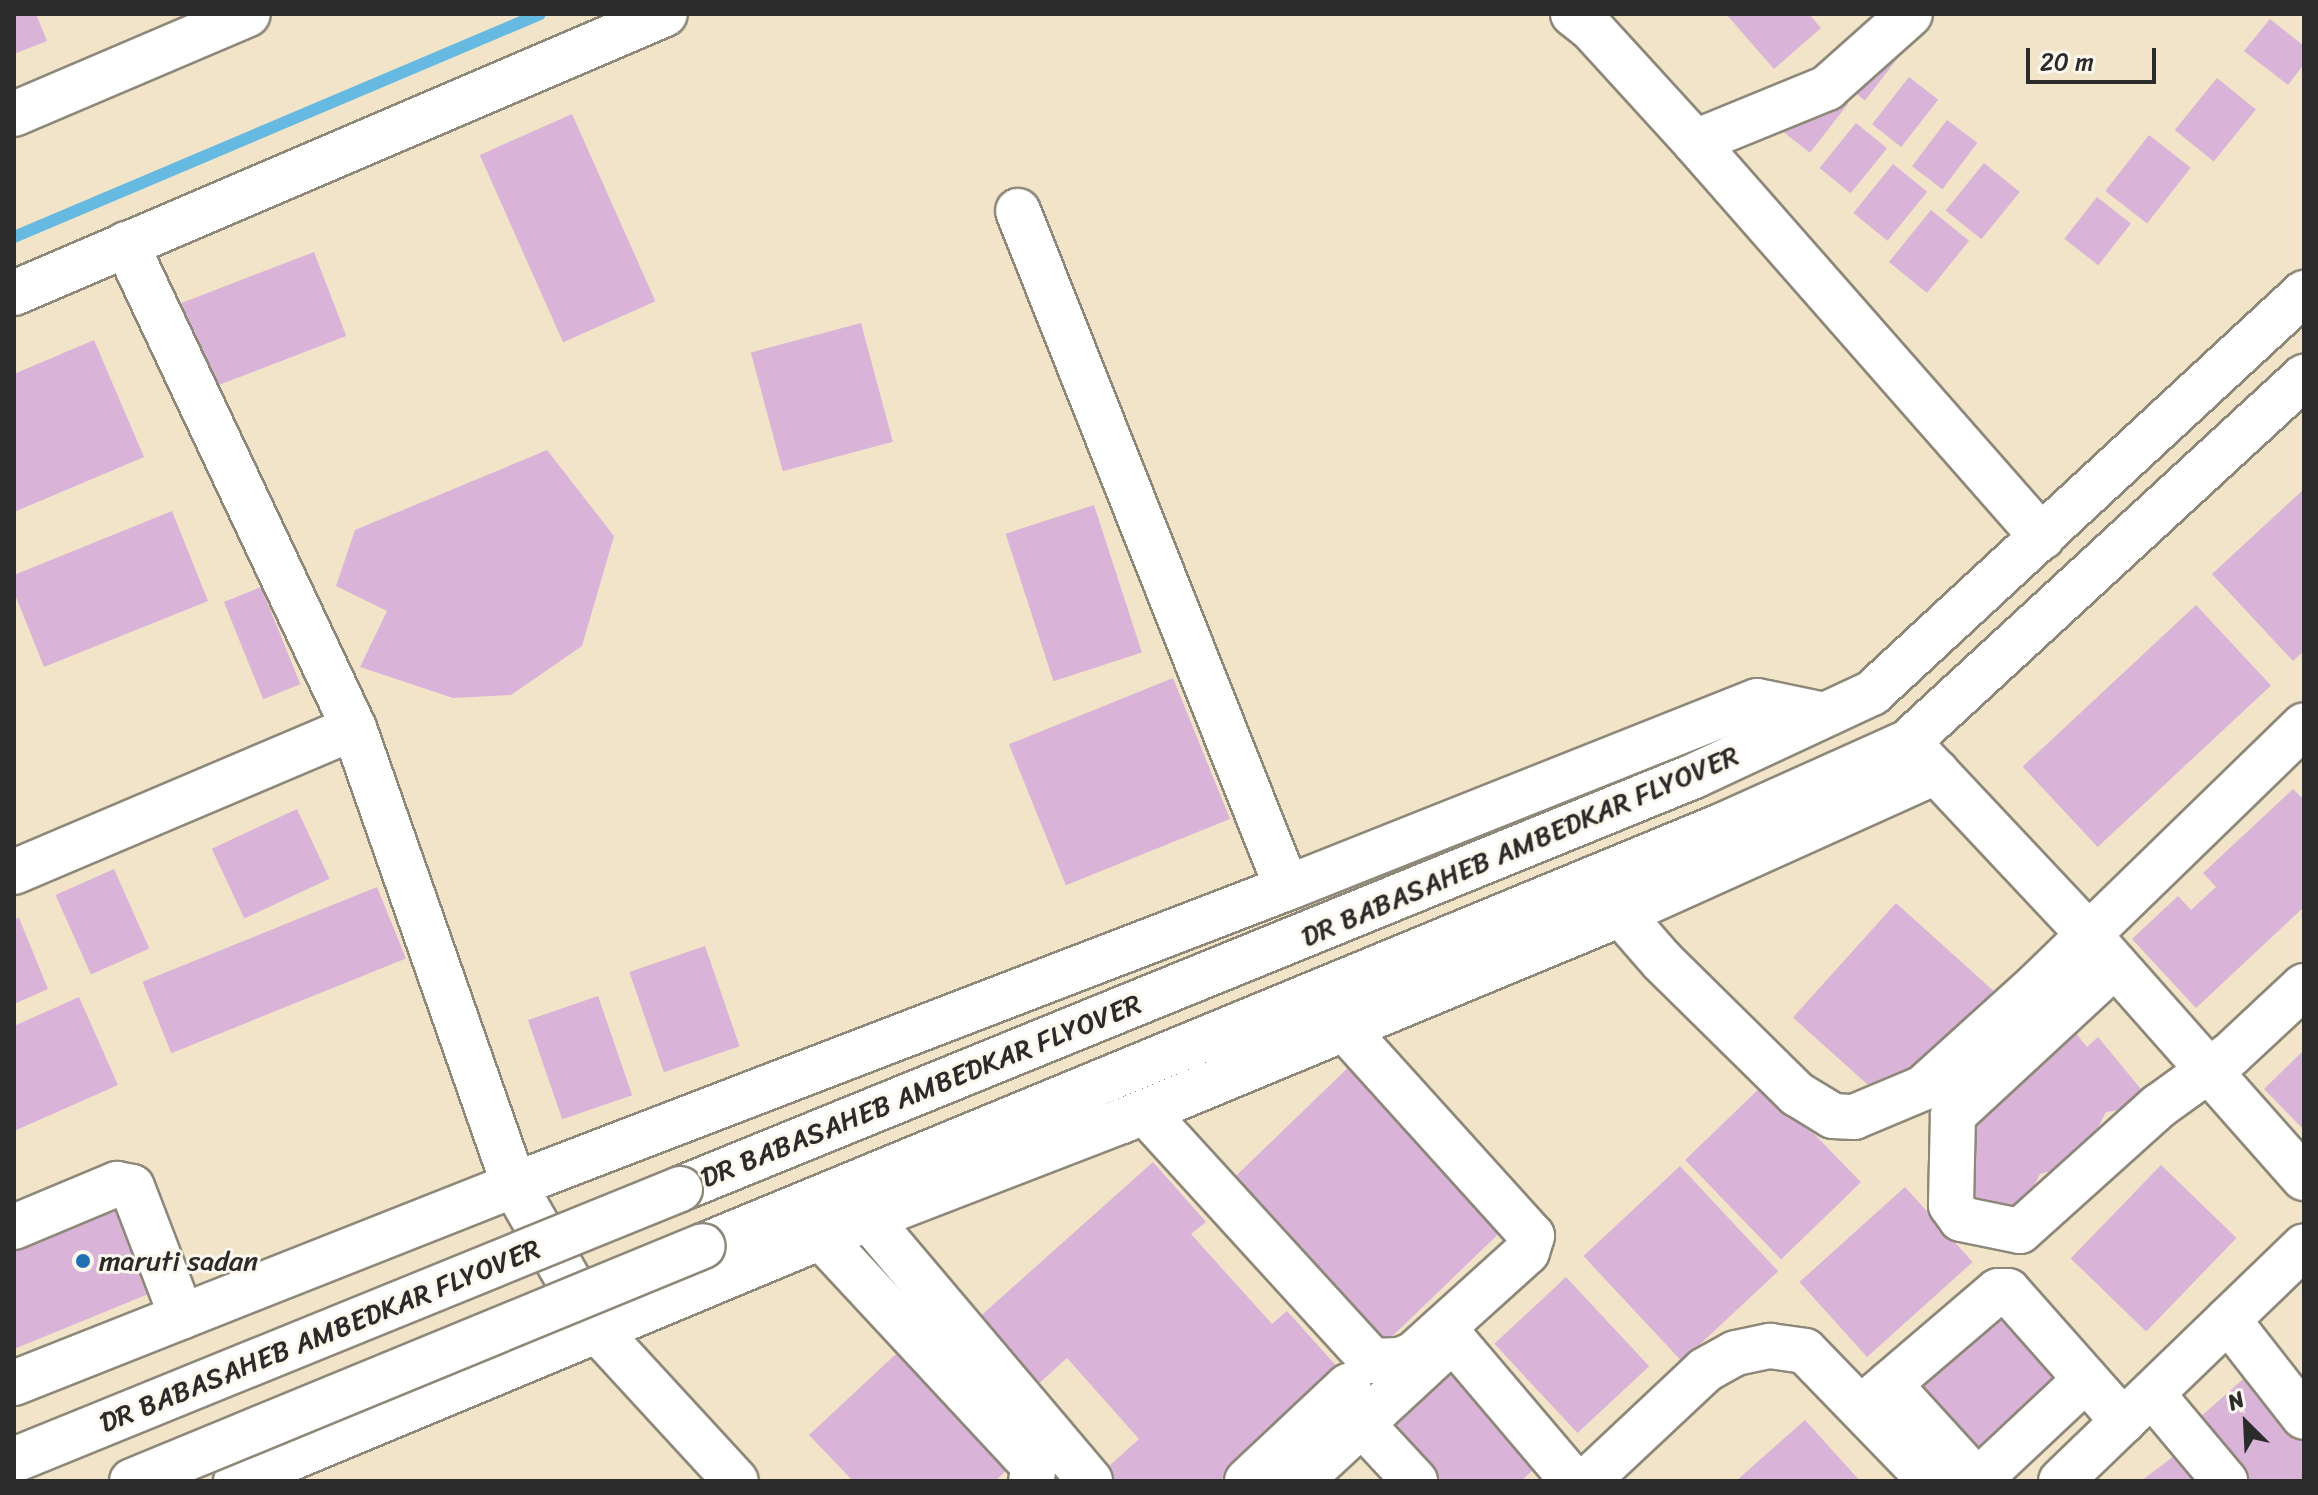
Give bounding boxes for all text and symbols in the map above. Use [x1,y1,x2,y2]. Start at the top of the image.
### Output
scale bar [2030,32,2160,82]
text: 20 m [2040,41,2094,83]
street label: DR BABASAHEB AMBEDKAR FLYOVER [1298,739,1742,953]
street label: DR BABASAHEB AMBEDKAR FLYOVER [697,988,1145,1194]
street label: DR BABASAHEB AMBEDKAR FLYOVER [96,1233,544,1439]
place label: maruti sadan [99,1244,258,1278]
marker: maruti sadan [74,1252,92,1270]
text: N [2221,1380,2251,1422]
north arrow [2206,1383,2286,1463]

